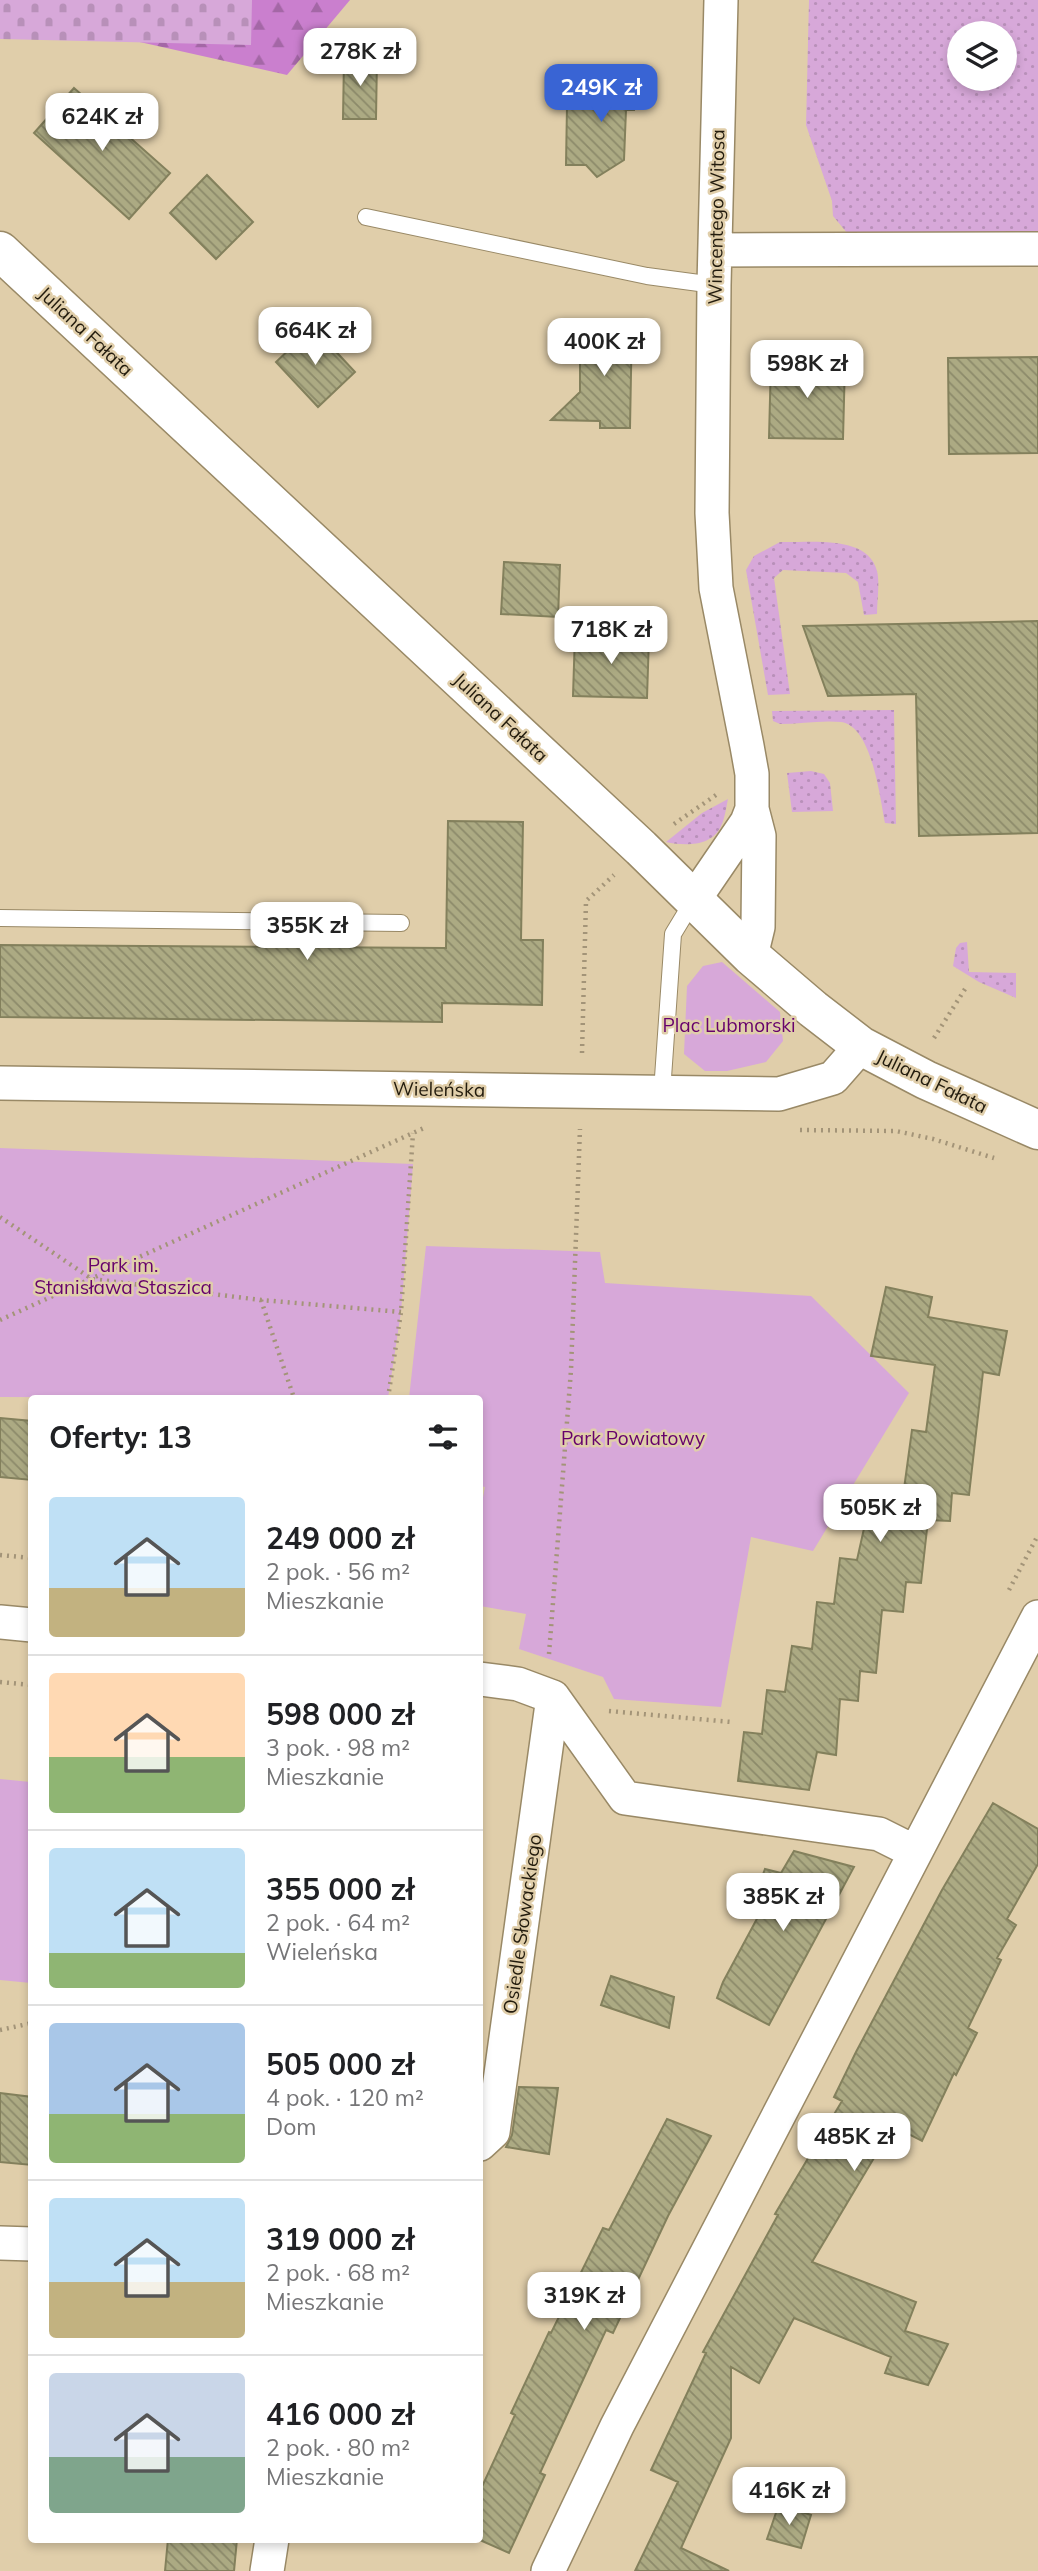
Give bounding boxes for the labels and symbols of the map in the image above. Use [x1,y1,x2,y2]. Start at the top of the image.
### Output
pin: 278K zł [295,28,425,88]
pin: 249K zł [536,64,666,124]
pin: 624K zł [37,94,167,153]
street label: Wincentego Witosa [702,129,730,305]
street label: Juliana Fałata [34,281,138,381]
pin: 664K zł [250,308,380,367]
pin: 400K zł [539,318,669,378]
pin: 598K zł [742,340,872,400]
pin: 718K zł [546,606,676,666]
street label: Juliana Fałata [449,667,553,767]
pin: 355K zł [242,902,372,962]
park label: Plac Lubmorski [662,1013,796,1037]
street label: Juliana Fałata [872,1044,992,1118]
street label: Wieleńska [393,1076,485,1102]
park label: Park im. Stanisława Staszica [34,1253,212,1299]
park label: Park Powiatowy [561,1426,705,1450]
pin: 505K zł [815,1484,945,1544]
street label: Osiedle Słowackiego [497,1833,547,2015]
pin: 385K zł [718,1874,848,1933]
pin: 485K zł [789,2114,919,2173]
pin: 319K zł [519,2272,649,2332]
pin: 416K zł [724,2468,854,2527]

